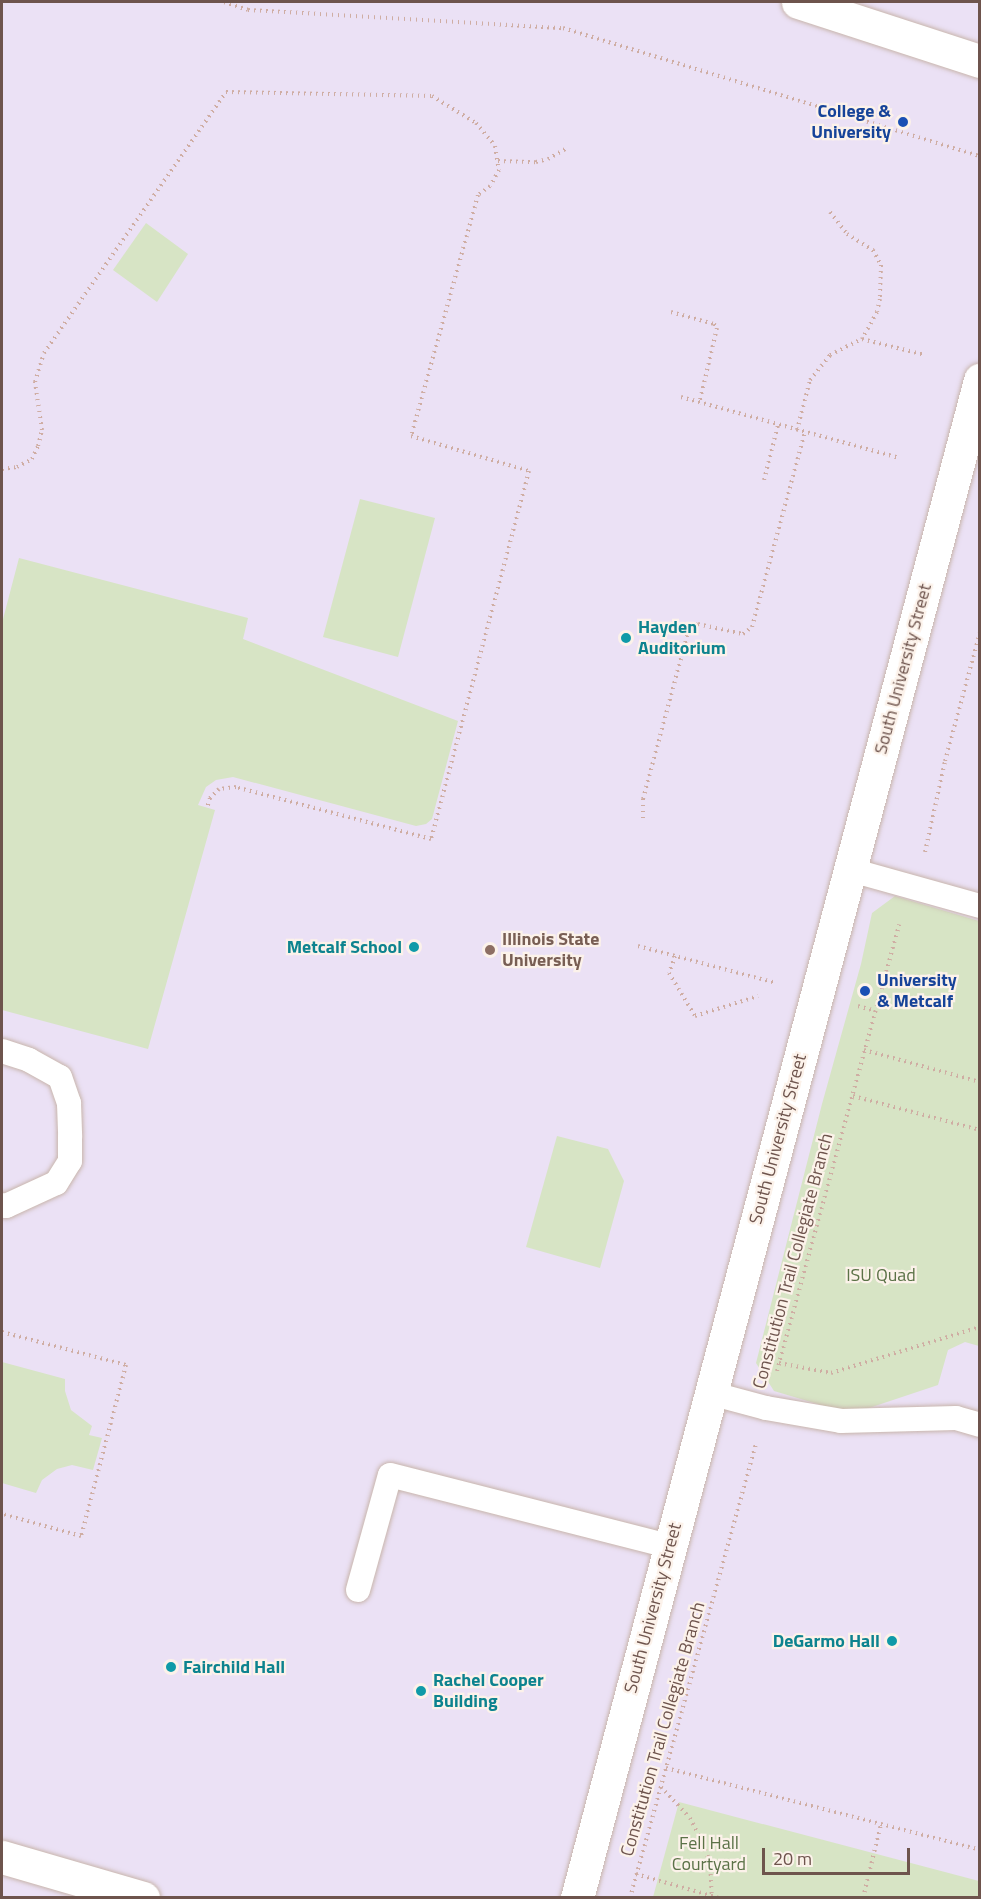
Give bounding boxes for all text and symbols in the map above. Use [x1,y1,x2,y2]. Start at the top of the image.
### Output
place label: College & University [811,101,891,144]
marker: College & University [896,115,910,129]
street label: South University Street [870,581,936,757]
place label: Hayden Auditorium [638,617,726,660]
marker: Hayden Auditorium [619,631,633,645]
place label: Illinois State University [502,929,599,972]
place label: Metcalf School [287,936,402,958]
marker: Metcalf School [407,940,421,954]
marker: Illinois State University [483,943,497,957]
place label: University & Metcalf [877,970,957,1012]
marker: University & Metcalf [858,984,872,998]
street label: South University Street [745,1051,811,1227]
street label: Constitution Trail Collegiate Branch [748,1131,838,1391]
park label: ISU Quad [846,1264,916,1286]
street label: South University Street [620,1520,686,1696]
street label: Constitution Trail Collegiate Branch [616,1599,710,1859]
place label: DeGarmo Hall [773,1630,880,1652]
marker: DeGarmo Hall [885,1634,899,1648]
place label: Fairchild Hall [183,1656,285,1678]
marker: Fairchild Hall [164,1660,178,1674]
place label: Rachel Cooper Building [433,1670,544,1712]
marker: Rachel Cooper Building [414,1684,428,1698]
park label: Fell Hall Courtyard [672,1833,746,1876]
scale bar [765,1836,914,1874]
text: 20 m [773,1845,812,1872]

